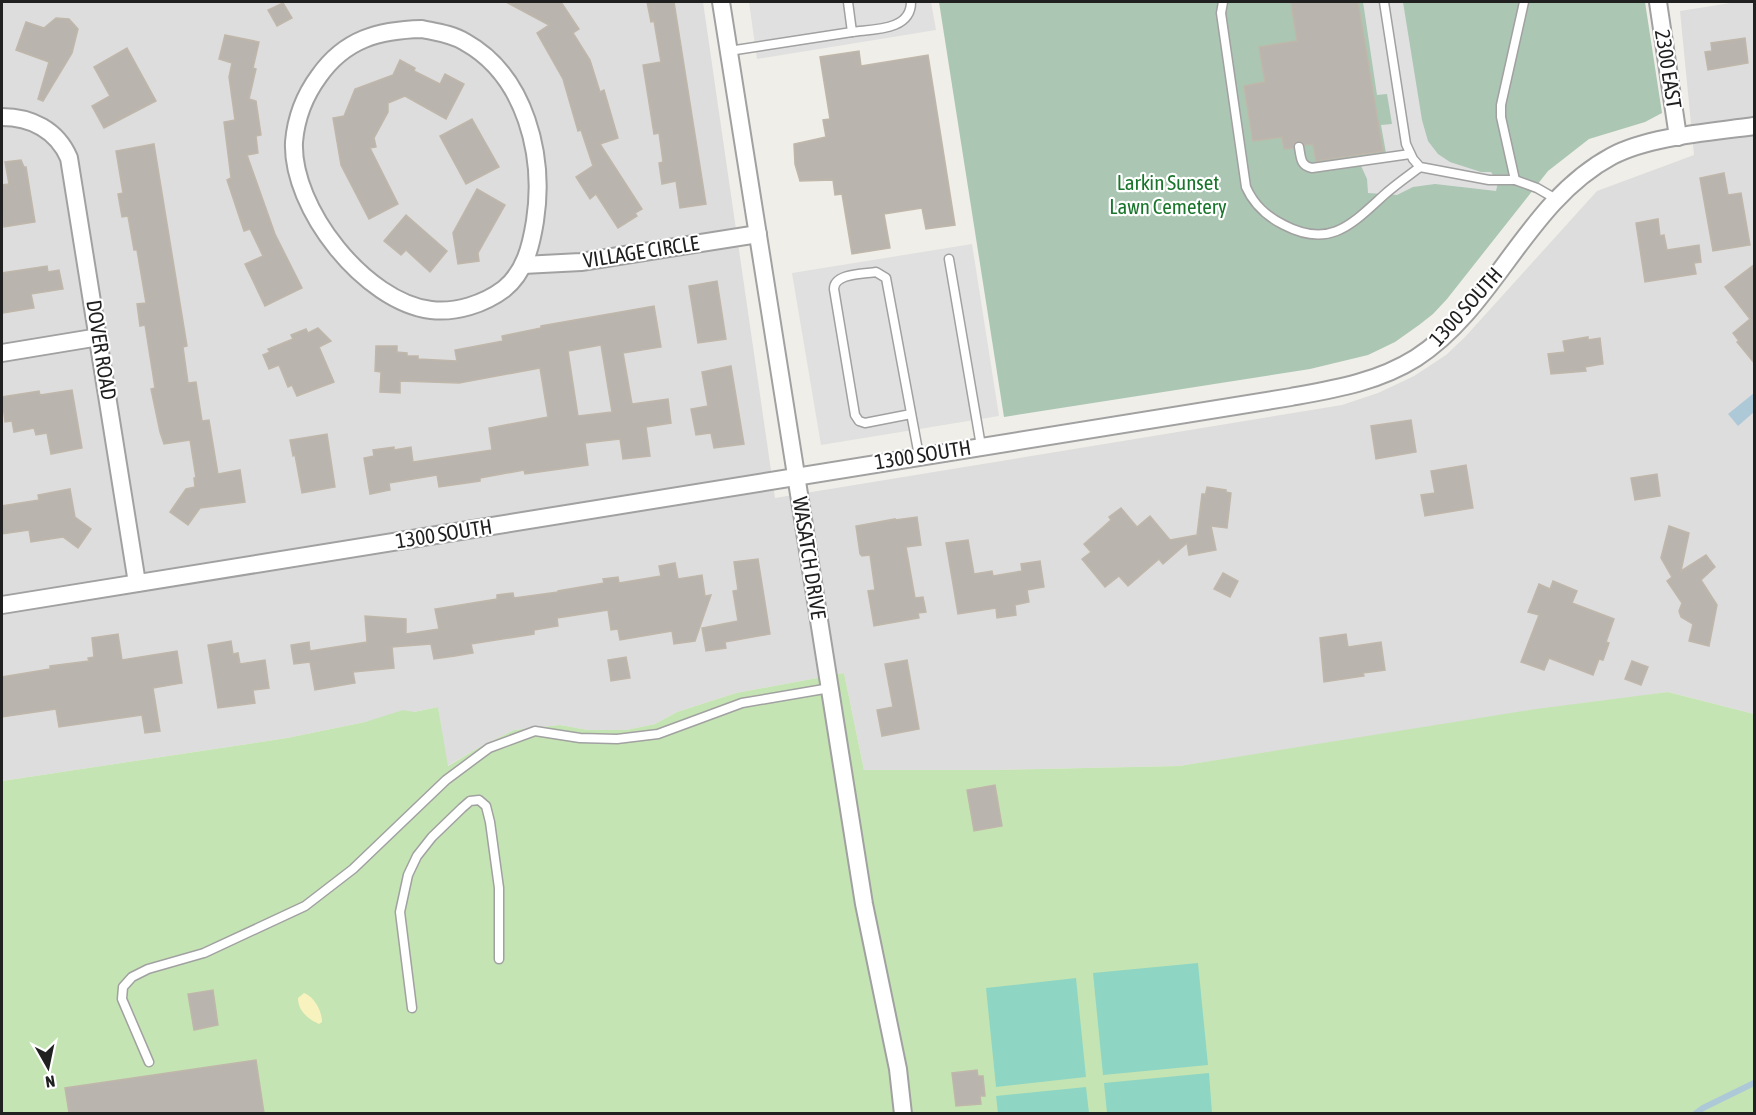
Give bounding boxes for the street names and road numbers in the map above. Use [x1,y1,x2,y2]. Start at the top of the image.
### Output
street label: 2300 EAST [1651,28,1687,110]
street label: VILLAGE CIRCLE [581,230,700,272]
street label: 1300 SOUTH [1424,262,1507,351]
street label: DOVER ROAD [82,298,122,402]
street label: 1300 SOUTH [873,435,973,473]
street label: WASATCH DRIVE [788,495,832,621]
street label: 1300 SOUTH [394,514,494,552]

